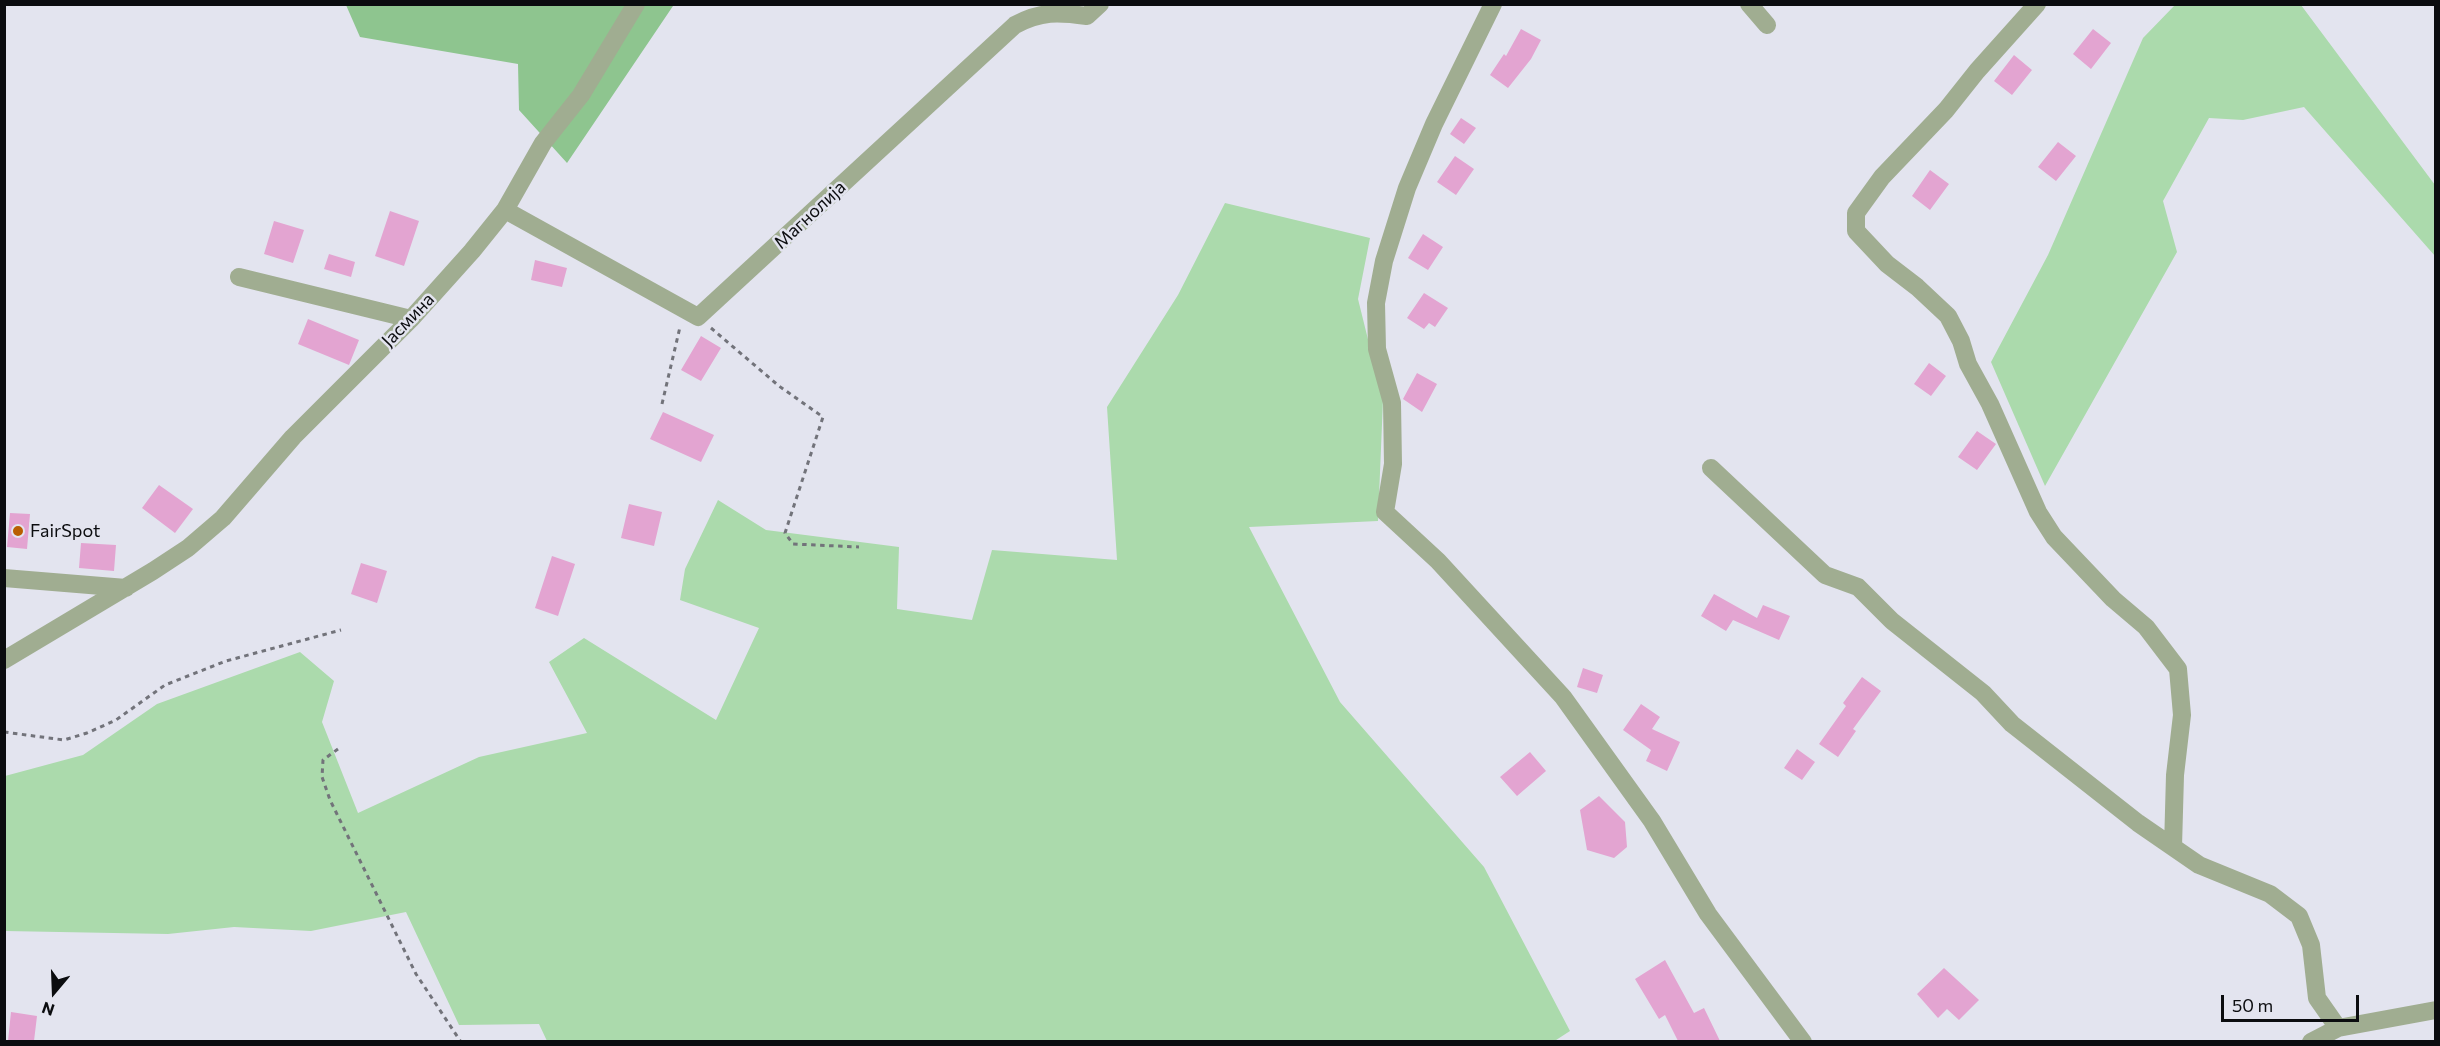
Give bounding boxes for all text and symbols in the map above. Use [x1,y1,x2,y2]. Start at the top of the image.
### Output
street label: Магнолија [770,176,850,254]
street label: Јасмина [377,289,439,351]
place label: FairSpot [30,520,100,542]
marker: FairSpot [11,524,25,538]
north arrow [24,962,84,1022]
scale bar [2224,983,2362,1021]
text: 50 m [2232,994,2273,1016]
text: N [39,999,57,1020]

